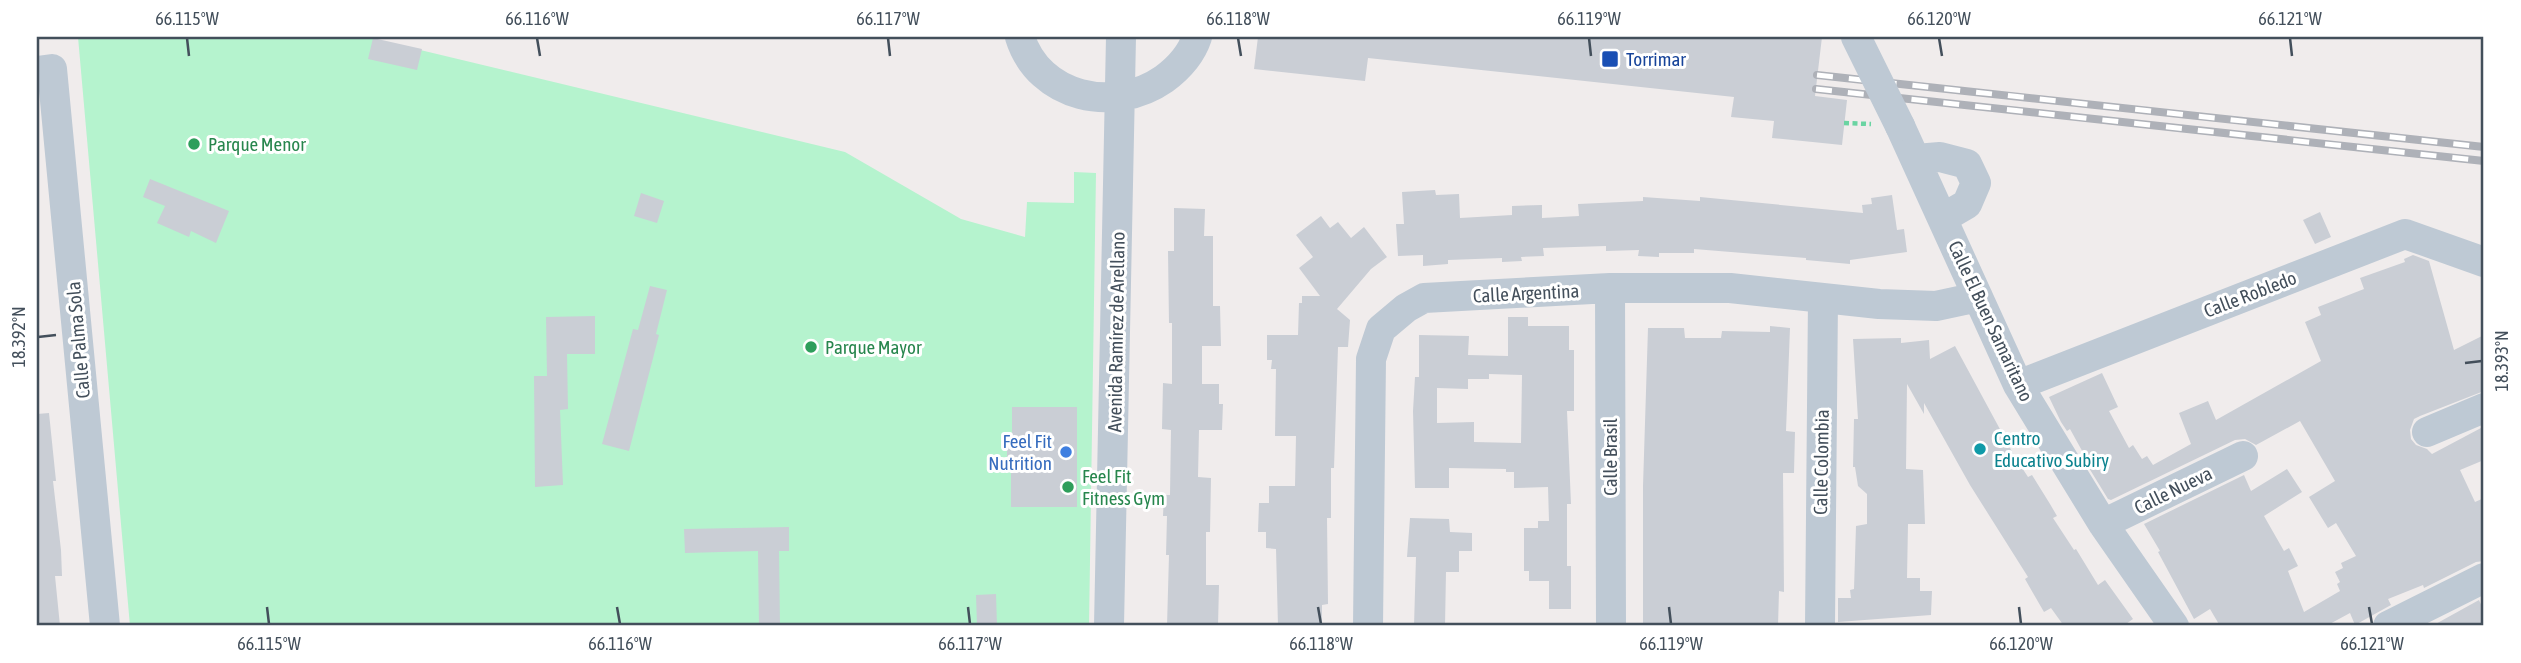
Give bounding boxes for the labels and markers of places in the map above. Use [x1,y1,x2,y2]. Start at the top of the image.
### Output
place label: Torrimar [1626,48,1686,70]
marker: Torrimar [1600,49,1620,69]
place label: Parque Menor [208,133,306,155]
marker: Parque Menor [186,136,202,152]
place label: Parque Mayor [825,336,922,358]
marker: Parque Mayor [803,339,819,355]
place label: Centro Educativo Subiry [1994,427,2109,471]
place label: Feel Fit Nutrition [988,430,1052,474]
marker: Centro Educativo Subiry [1972,441,1988,457]
marker: Feel Fit Nutrition [1058,444,1074,460]
place label: Feel Fit Fitness Gym [1082,465,1165,509]
marker: Feel Fit Fitness Gym [1060,479,1076,495]

